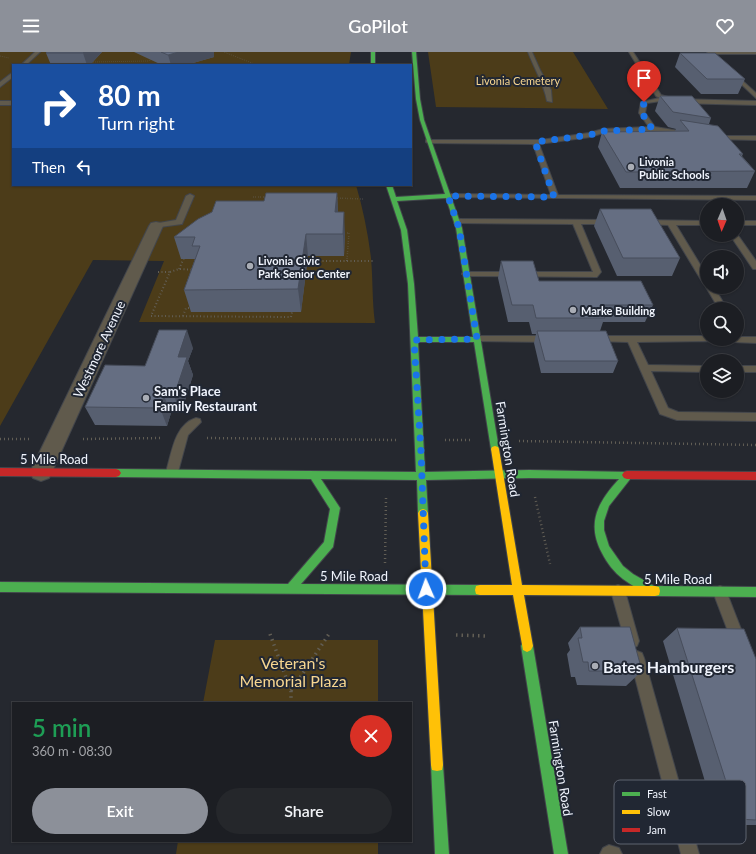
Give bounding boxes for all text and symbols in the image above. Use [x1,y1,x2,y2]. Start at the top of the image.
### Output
icon: menu [20,15,42,37]
text: GoPilot [348,15,408,37]
icon: heart [714,15,736,37]
pin [627,61,661,102]
icon: arrive [633,67,655,89]
park label: Livonia Cemetery [476,74,561,87]
text: 80 m [98,78,161,112]
icon: right [32,80,84,132]
text: Turn right [98,112,175,134]
place label: Livonia Public Schools [639,155,710,181]
icon: left [73,156,95,178]
text: Then [32,158,65,176]
marker: Livonia Public Schools [626,162,636,172]
north arrow [700,198,744,242]
map controls [700,198,744,398]
button: sound [700,250,744,294]
place label: Livonia Civic Park Senior Center [258,254,351,280]
marker: Livonia Civic Park Senior Center [245,261,255,271]
street label: Westmore Avenue [70,298,129,400]
button: search [700,302,744,346]
place label: Marke Building [581,304,655,317]
marker: Marke Building [568,305,578,315]
button: layers [700,354,744,398]
place label: Sam's Place Family Restaurant [154,383,257,414]
marker: Sam's Place Family Restaurant [141,393,151,403]
street label: Farmington Road [493,400,523,498]
street label: 5 Mile Road [20,451,88,467]
street label: 5 Mile Road [320,568,388,584]
position arrow [405,568,447,610]
street label: 5 Mile Road [644,571,712,587]
park label: Veteran's Memorial Plaza [239,653,347,690]
place label: Bates Hamburgers [603,657,734,676]
marker: Bates Hamburgers [590,661,600,671]
text: 5 min [32,713,91,742]
button: close [350,715,392,757]
street label: Farmington Road [546,719,576,817]
text: 360 m · 08:30 [32,743,112,759]
legend [614,780,746,844]
text: Fast [647,787,667,800]
button: Exit [32,788,208,834]
button: Share [216,788,392,834]
text: Slow [647,805,671,818]
text: Jam [647,823,666,836]

